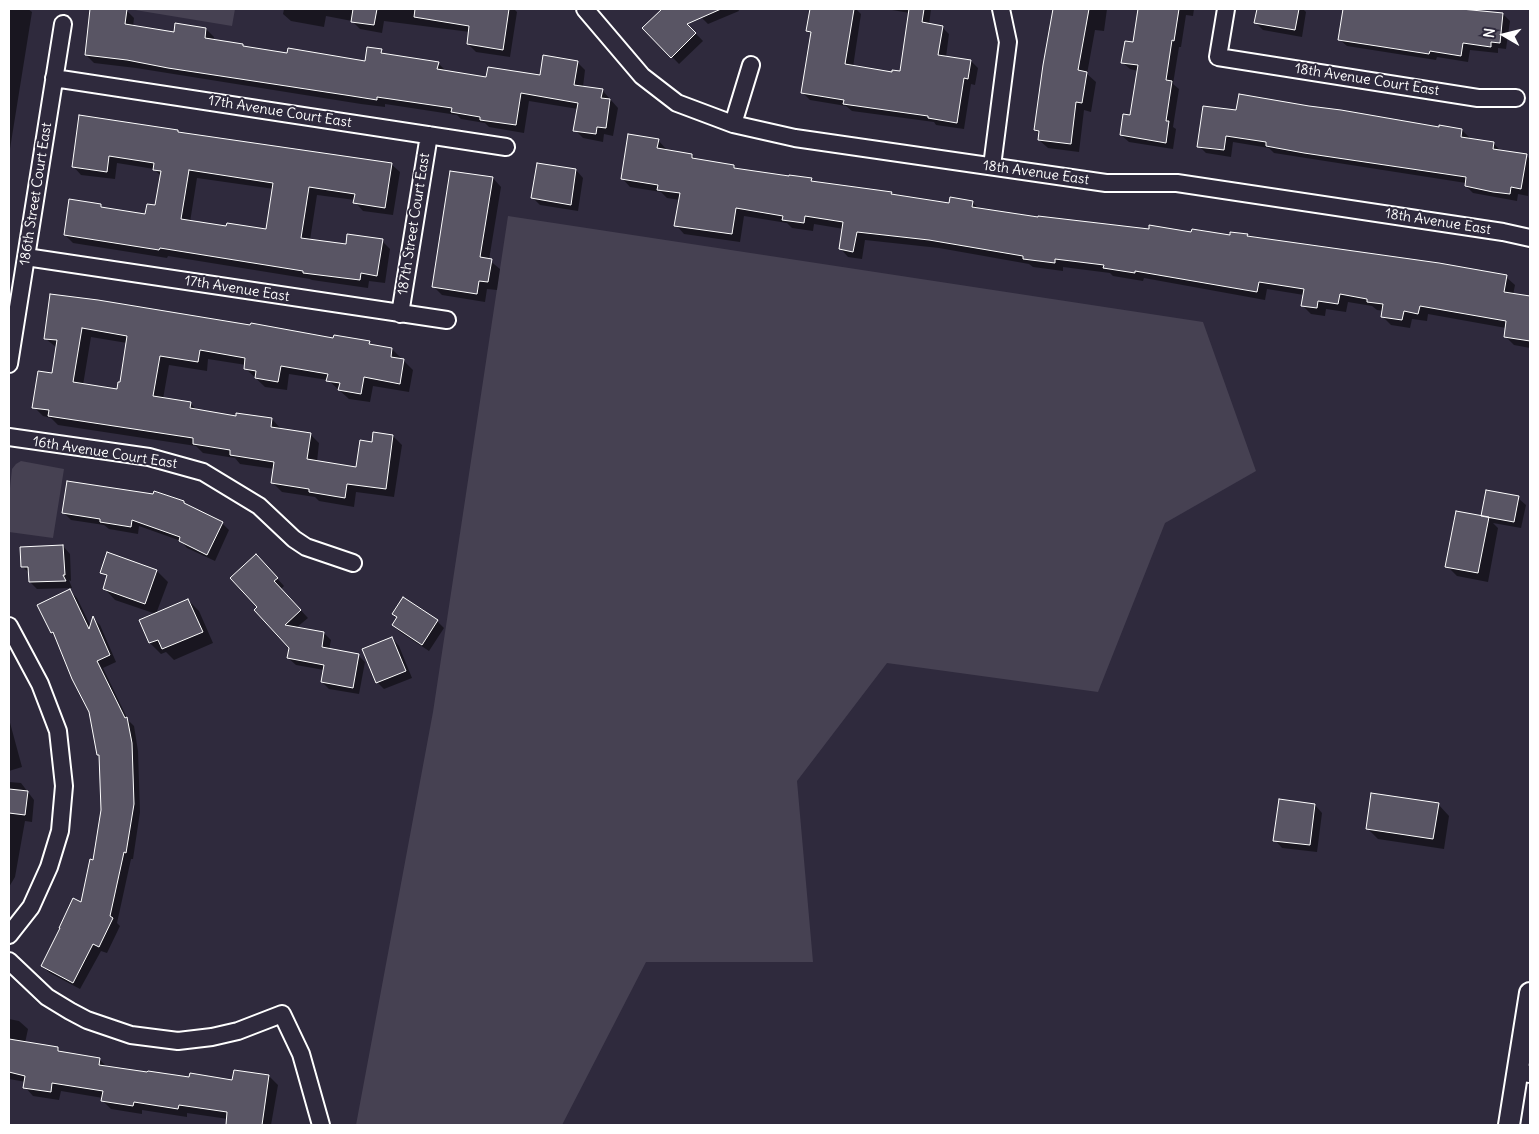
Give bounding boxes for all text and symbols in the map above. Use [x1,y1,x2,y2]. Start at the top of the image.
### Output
north arrow [1479,10,1529,60]
text: N [1480,27,1499,39]
street label: 18th Avenue Court East [1294,60,1440,100]
street label: 17th Avenue Court East [207,92,353,132]
street label: 186th Street Court East [16,121,56,267]
street label: 187th Street Court East [394,152,434,296]
street label: 18th Avenue East [982,157,1090,189]
street label: 18th Avenue East [1384,205,1492,239]
street label: 17th Avenue East [183,272,291,306]
street label: 16th Avenue Court East [32,433,178,473]

